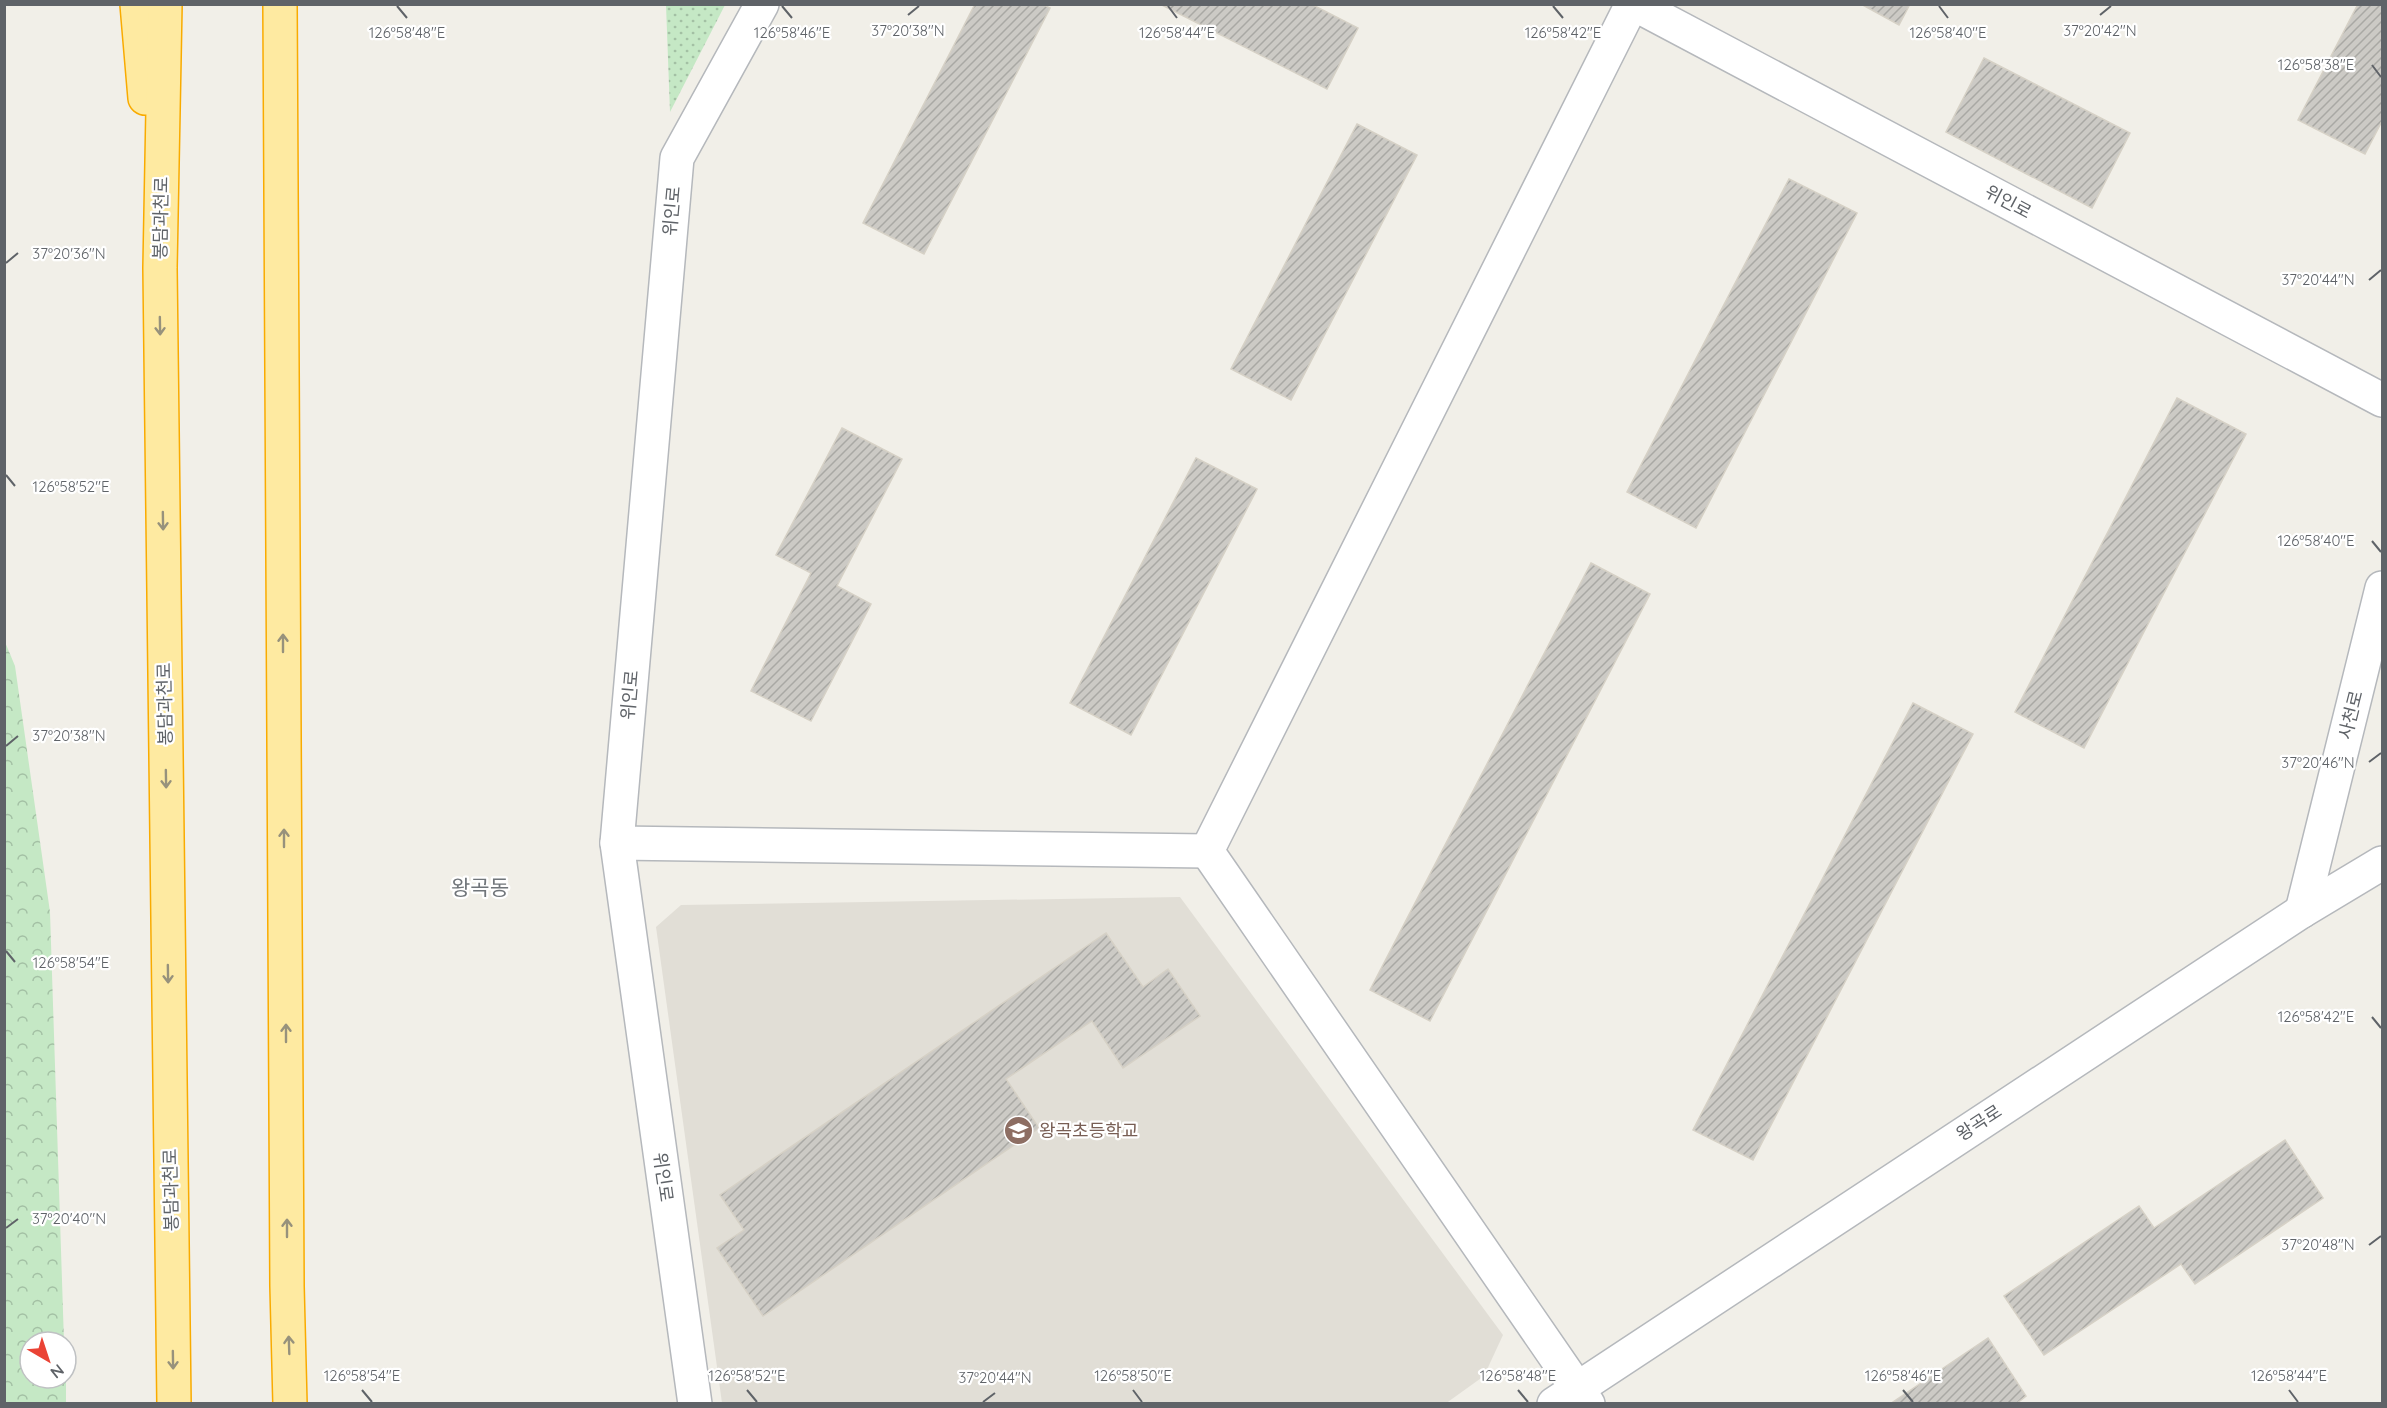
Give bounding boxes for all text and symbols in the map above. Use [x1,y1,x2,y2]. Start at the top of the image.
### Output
text: 37°20'38"N [871,21,945,40]
text: 37°20'42"N [2063,21,2137,40]
text: 126°58'48"E [369,23,445,42]
text: 126°58'46"E [754,23,830,42]
text: 126°58'44"E [1139,23,1215,42]
text: 126°58'42"E [1525,23,1601,42]
text: 126°58'40"E [1909,23,1987,42]
text: 126°58'38"E [2278,55,2354,74]
street label: 봉담과천로 [148,176,173,260]
street label: 위인로 [1981,180,2036,223]
street label: 위인로 [658,185,685,237]
text: 37°20'36"N [32,244,106,263]
text: 37°20'44"N [2281,270,2355,289]
one-way arrow [154,316,166,336]
text: 126°58'52"E [33,477,109,496]
one-way arrow [157,511,169,531]
text: 126°58'40"E [2277,531,2355,550]
one-way arrow [277,633,289,653]
street label: 봉담과천로 [152,662,177,746]
street label: 위인로 [616,669,643,721]
street label: 사천로 [2333,688,2368,742]
text: 37°20'38"N [32,726,106,745]
text: 37°20'46"N [2281,753,2355,772]
one-way arrow [160,769,172,789]
one-way arrow [279,828,290,848]
district label: 왕곡동 [451,874,509,900]
text: 126°58'54"E [33,953,109,972]
one-way arrow [163,964,174,984]
text: 126°58'42"E [2278,1007,2354,1026]
one-way arrow [280,1023,292,1043]
street label: 왕곡로 [1952,1099,2006,1146]
school or university icon: 왕곡초등학교 [1002,1115,1034,1147]
place label: 왕곡초등학교 [1039,1119,1138,1142]
street label: 봉담과천로 [158,1148,183,1232]
street label: 위인로 [649,1151,678,1203]
text: 37°20'40"N [32,1209,106,1228]
one-way arrow [281,1218,293,1238]
text: 37°20'48"N [2281,1235,2355,1254]
north arrow [18,1330,78,1390]
one-way arrow [283,1336,294,1356]
one-way arrow [167,1350,179,1370]
text: N [47,1360,68,1383]
text: 126°58'54"E [324,1366,400,1385]
text: 126°58'52"E [709,1366,785,1385]
text: 126°58'50"E [1094,1366,1172,1385]
text: 126°58'48"E [1480,1366,1556,1385]
text: 126°58'46"E [1865,1366,1941,1385]
text: 126°58'44"E [2251,1366,2327,1385]
text: 37°20'44"N [958,1368,1032,1387]

